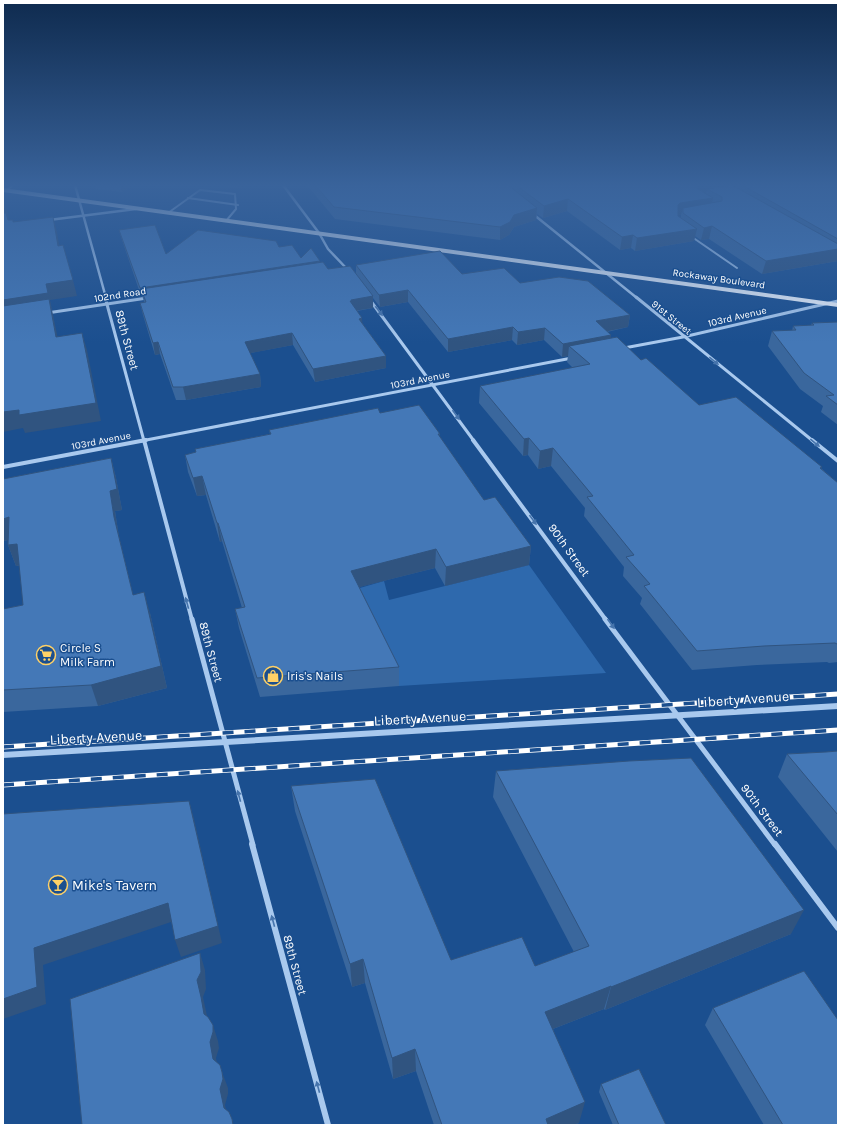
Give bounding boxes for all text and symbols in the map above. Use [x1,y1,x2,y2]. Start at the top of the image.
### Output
street label: Rockaway Boulevard [672,267,766,291]
street label: 102nd Road [93,285,147,305]
street label: 91st Street [649,298,694,338]
street label: 103rd Avenue [707,304,768,330]
one-way arrow [375,305,383,316]
street label: 89th Street [112,308,142,372]
one-way arrow [708,357,719,366]
street label: 103rd Avenue [390,368,451,392]
one-way arrow [452,410,460,421]
street label: 103rd Avenue [71,429,132,453]
one-way arrow [810,438,821,447]
one-way arrow [529,514,538,525]
street label: 90th Street [545,521,593,579]
one-way arrow [184,597,190,609]
one-way arrow [607,619,615,630]
street label: 89th Street [196,620,226,684]
place label: Circle S Milk Farm [60,641,115,669]
supermarket icon: Circle S Milk Farm [35,644,57,666]
shop icon: Iris's Nails [262,665,284,687]
place label: Iris's Nails [287,669,343,683]
street label: Liberty Avenue [696,688,790,711]
street label: Liberty Avenue [373,708,467,729]
street label: Liberty Avenue [49,727,143,748]
street label: 90th Street [738,781,786,839]
one-way arrow [236,790,242,802]
bar icon: Mike's Tavern [47,874,69,896]
place label: Mike's Tavern [72,877,157,894]
one-way arrow [270,915,276,927]
street label: 89th Street [280,933,310,997]
one-way arrow [315,1081,321,1093]

